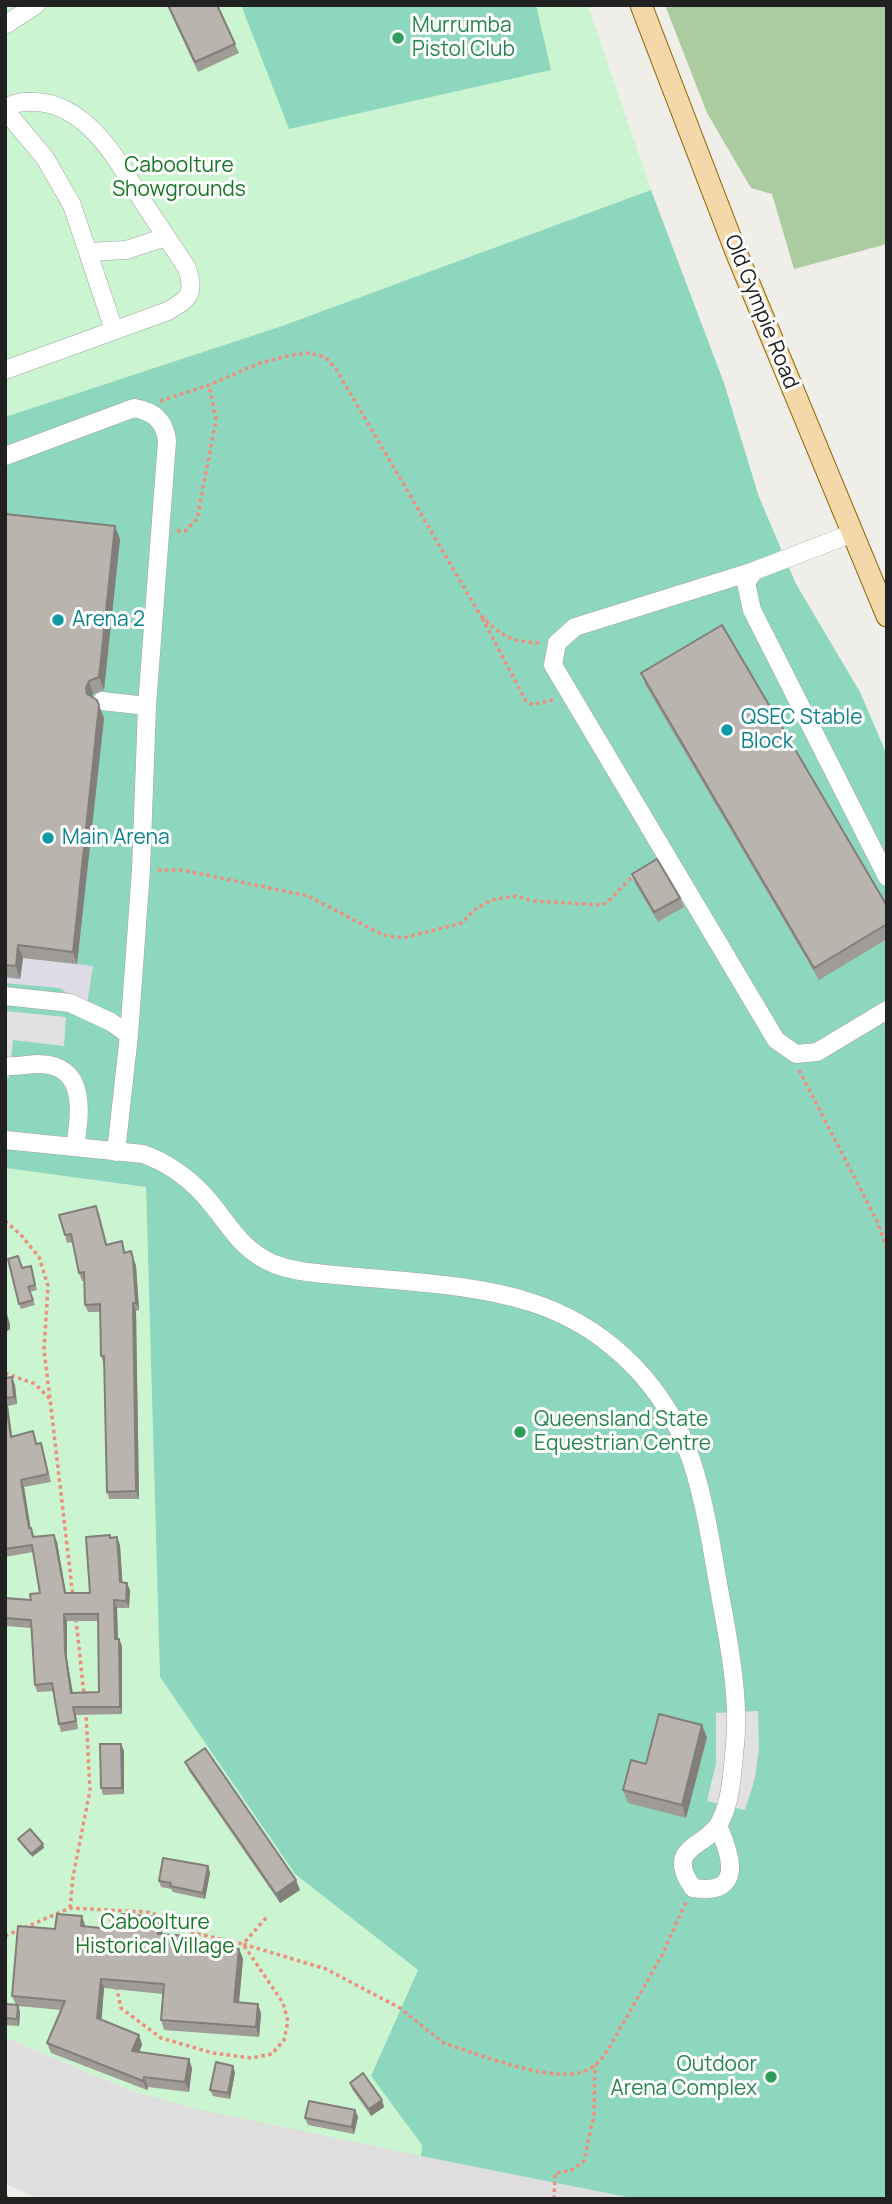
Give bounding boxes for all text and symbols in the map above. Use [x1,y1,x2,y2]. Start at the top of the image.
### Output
place label: Murrumba Pistol Club [412,13,515,63]
marker: Murrumba Pistol Club [390,30,406,46]
park label: Caboolture Showgrounds [112,153,246,203]
street label: Old Gympie Road [719,231,803,393]
place label: Arena 2 [72,607,145,633]
marker: Arena 2 [50,612,66,628]
place label: QSEC Stable Block [741,705,862,755]
marker: QSEC Stable Block [719,722,735,738]
place label: Main Arena [62,825,170,851]
marker: Main Arena [40,830,56,846]
place label: Queensland State Equestrian Centre [534,1407,711,1457]
marker: Queensland State Equestrian Centre [512,1424,528,1440]
park label: Caboolture Historical Village [76,1910,234,1960]
place label: Outdoor Arena Complex [611,2052,757,2102]
marker: Outdoor Arena Complex [763,2069,779,2085]

